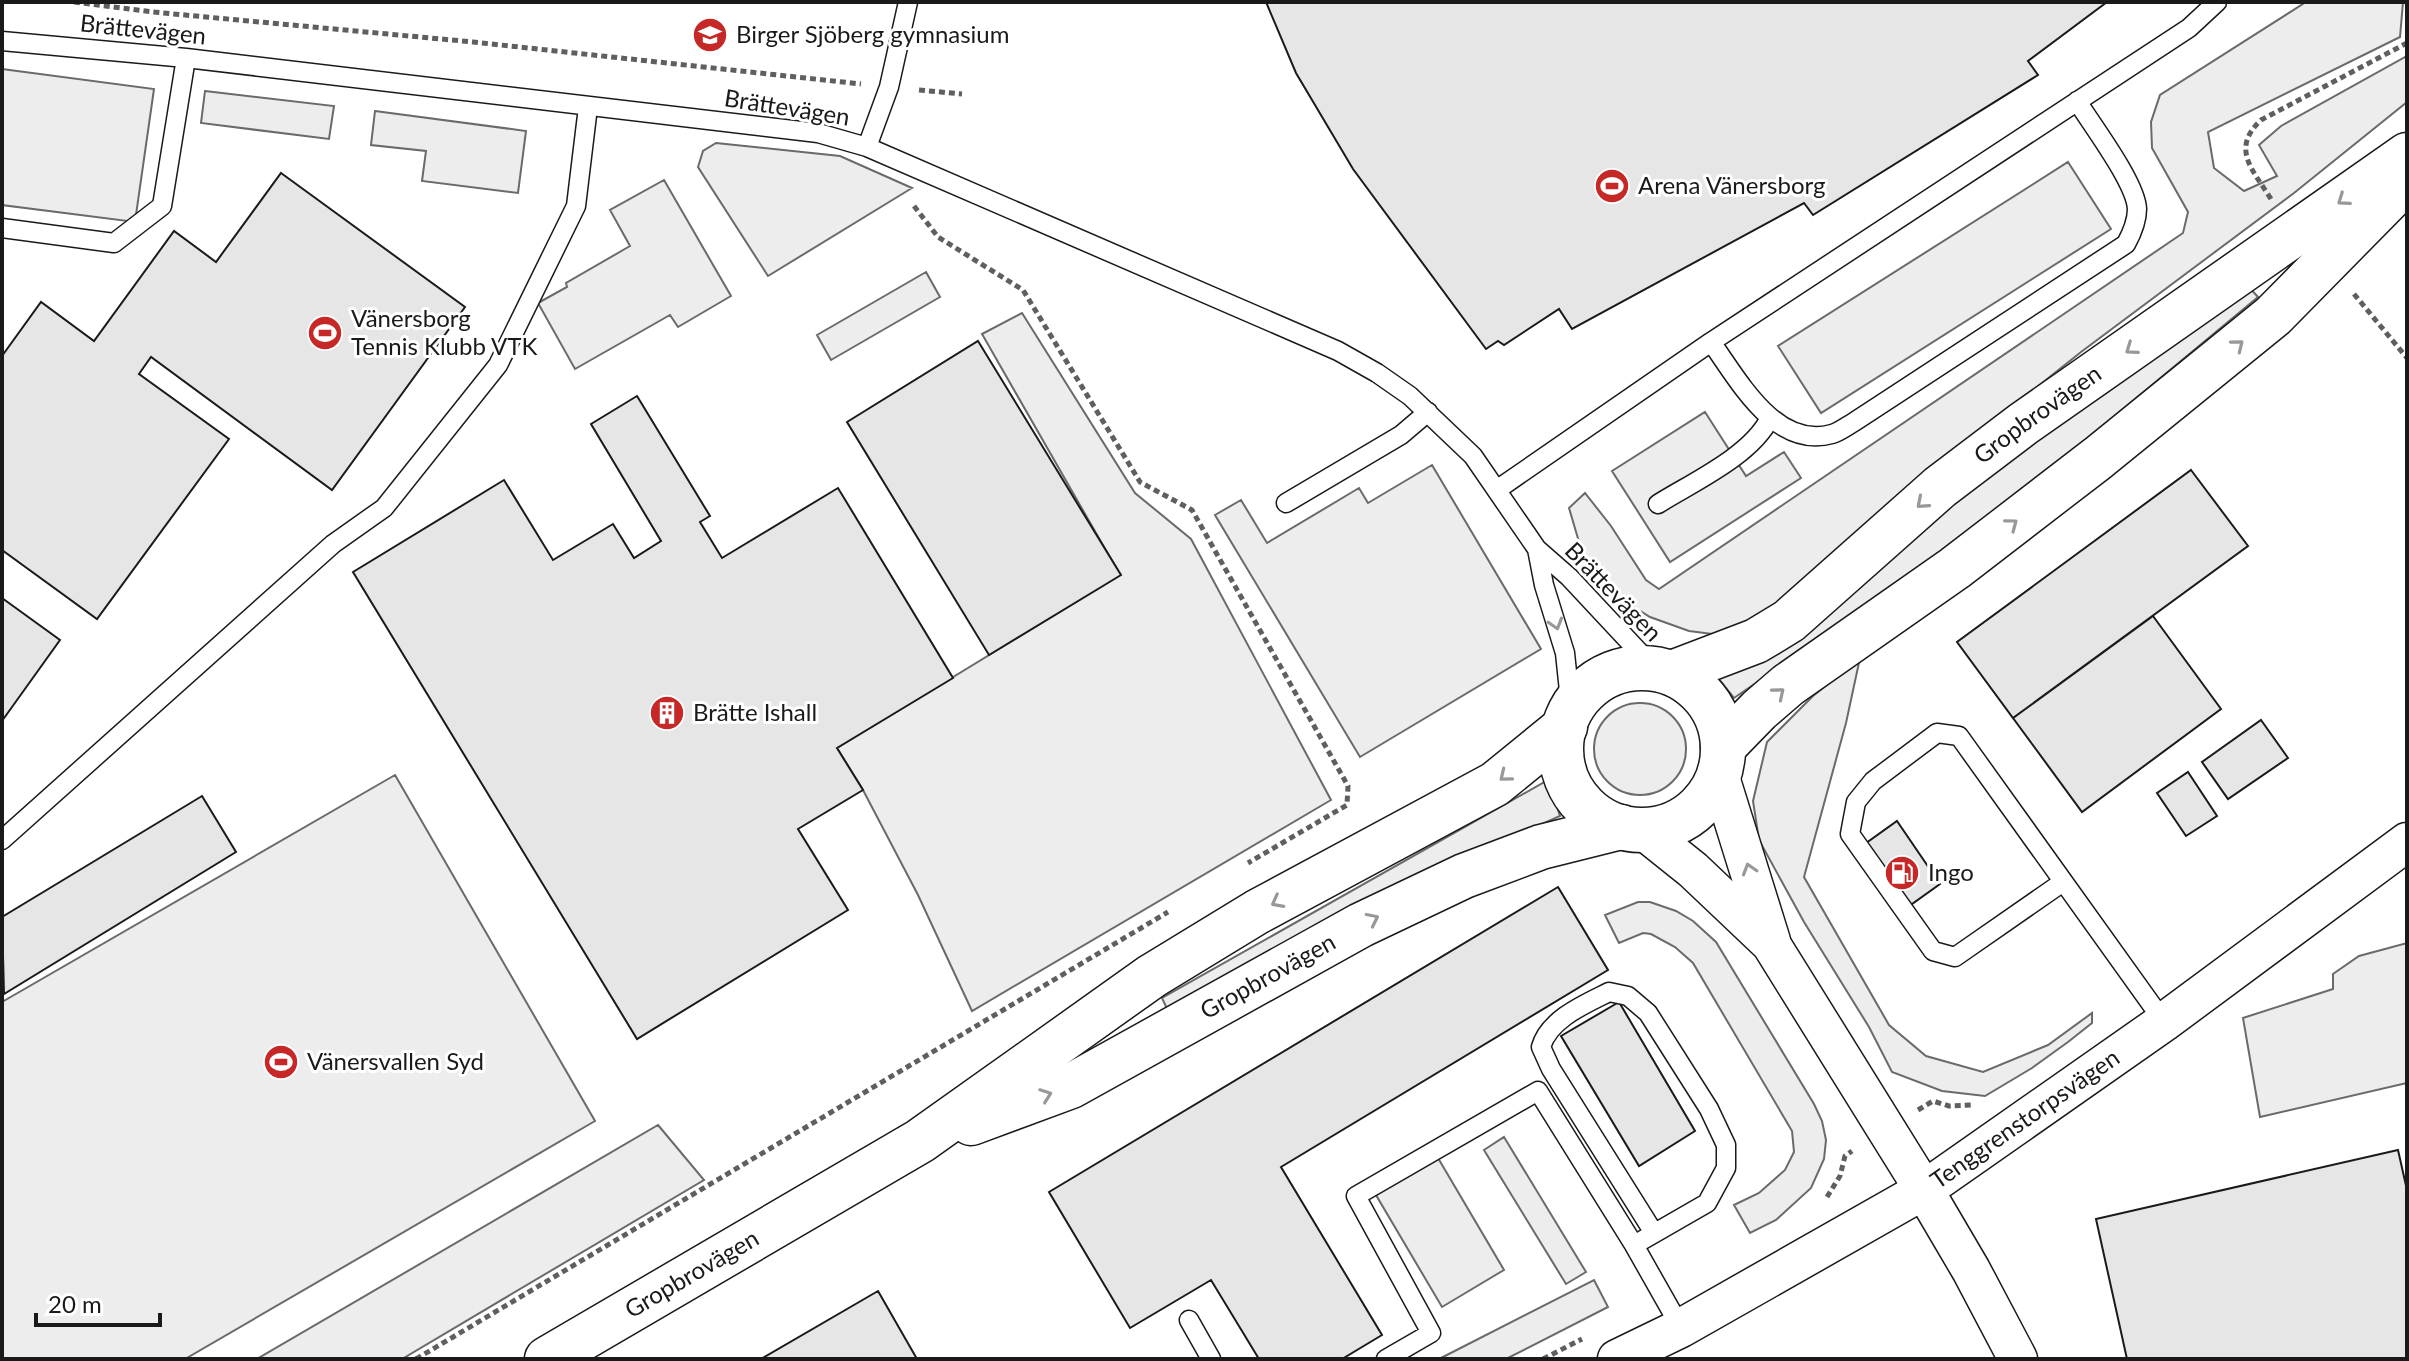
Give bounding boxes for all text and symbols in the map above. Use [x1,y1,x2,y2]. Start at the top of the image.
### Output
street label: Brättevägen [79,7,208,50]
school or university icon: Birger Sjöberg gymnasium [691,16,729,54]
place label: Birger Sjöberg gymnasium [736,19,1009,48]
street label: Brättevägen [722,82,852,131]
sports icon: Arena Vänersborg [1593,167,1631,205]
place label: Arena Vänersborg [1638,170,1825,199]
one-way arrow [2338,190,2352,205]
place label: Vänersborg Tennis Klubb VTK [351,303,538,360]
sports icon: Vänersborg Tennis Klubb VTK [306,314,344,352]
one-way arrow [2125,339,2139,354]
one-way arrow [2229,340,2243,355]
street label: Gropbrovägen [1967,358,2106,469]
one-way arrow [1916,494,1931,508]
one-way arrow [2003,519,2018,533]
street label: Brättevägen [1560,535,1669,647]
one-way arrow [1547,617,1563,630]
one-way arrow [1770,688,1784,703]
building icon: Brätte Ishall [648,694,686,732]
place label: Brätte Ishall [693,697,817,726]
one-way arrow [1499,767,1514,781]
fuel station icon: Ingo [1883,854,1921,892]
place label: Ingo [1928,857,1974,886]
one-way arrow [1742,862,1758,876]
one-way arrow [1271,892,1285,907]
one-way arrow [1365,913,1380,929]
street label: Gropbrovägen [1195,926,1340,1024]
street label: Tenggrenstorpsvägen [1924,1042,2124,1194]
sports icon: Vänersvallen Syd [262,1043,300,1081]
place label: Vänersvallen Syd [307,1046,484,1075]
one-way arrow [1038,1089,1052,1105]
street label: Gropbrovägen [619,1223,763,1323]
scale bar [36,1277,160,1327]
text: 20 m [48,1289,102,1318]

